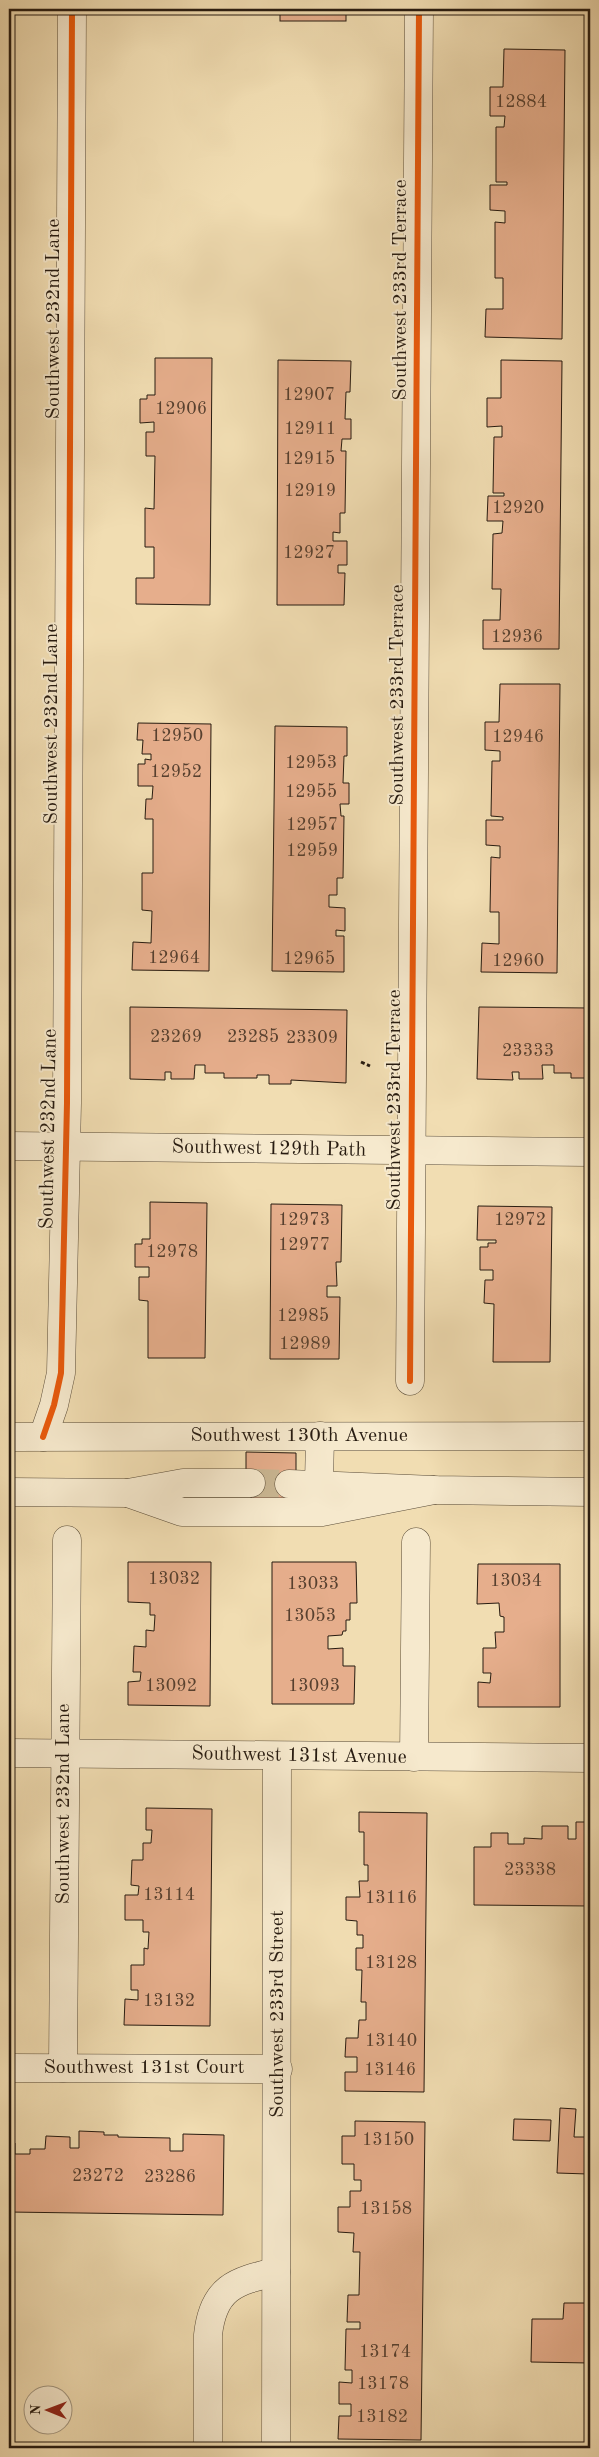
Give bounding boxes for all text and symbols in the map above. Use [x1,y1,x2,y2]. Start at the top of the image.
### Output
house number: 12884 [495,93,547,111]
street label: Southwest 233rd Terrace [391,179,411,401]
street label: Southwest 232nd Lane [44,219,64,419]
house number: 12907 [283,386,335,404]
house number: 12906 [155,400,207,418]
house number: 12911 [284,420,336,438]
house number: 12915 [283,450,335,468]
house number: 12919 [284,482,336,500]
house number: 12920 [492,499,544,517]
house number: 12927 [283,544,335,562]
street label: Southwest 233rd Terrace [388,584,408,806]
street label: Southwest 232nd Lane [42,624,62,824]
house number: 12936 [491,628,543,646]
house number: 12950 [151,727,203,745]
house number: 12946 [492,728,544,746]
house number: 12953 [285,754,337,772]
house number: 12952 [150,763,202,781]
house number: 12955 [285,783,337,801]
house number: 12957 [286,816,338,834]
house number: 12959 [286,842,338,860]
house number: 12964 [148,949,200,967]
house number: 12965 [283,950,335,968]
house number: 12960 [492,952,544,970]
street label: Southwest 233rd Terrace [385,989,405,1211]
street label: Southwest 232nd Lane [37,1028,61,1230]
house number: 23269 [150,1028,202,1046]
house number: 23285 [227,1028,279,1046]
house number: 23309 [286,1029,338,1047]
house number: 23333 [502,1042,554,1060]
street label: Southwest 129th Path [171,1137,367,1161]
house number: 12973 [278,1211,330,1229]
house number: 12972 [494,1211,546,1229]
house number: 12977 [278,1236,330,1254]
house number: 12978 [146,1243,198,1261]
house number: 12985 [277,1307,329,1325]
house number: 12989 [279,1335,331,1353]
street label: Southwest 130th Avenue [190,1426,408,1446]
house number: 13032 [148,1570,200,1588]
house number: 13034 [490,1572,542,1590]
house number: 13033 [287,1575,339,1593]
house number: 13053 [284,1607,336,1625]
house number: 13092 [145,1677,197,1695]
house number: 13093 [288,1677,340,1695]
street label: Southwest 232nd Lane [54,1704,74,1904]
street label: Southwest 131st Avenue [191,1744,407,1768]
house number: 23338 [504,1861,556,1879]
house number: 13114 [143,1886,195,1904]
house number: 13116 [365,1889,417,1907]
street label: Southwest 233rd Street [268,1910,288,2118]
house number: 13128 [365,1954,417,1972]
house number: 13132 [143,1992,195,2010]
house number: 13140 [365,2032,417,2050]
street label: Southwest 131st Court [43,2058,245,2078]
house number: 13146 [364,2061,416,2079]
house number: 13150 [362,2131,414,2149]
house number: 23272 [72,2167,124,2185]
house number: 23286 [144,2168,196,2186]
house number: 13158 [360,2200,412,2218]
house number: 13174 [359,2343,411,2361]
house number: 13178 [357,2375,409,2393]
north arrow [22,2384,72,2434]
text: N [29,2404,43,2415]
house number: 13182 [356,2408,408,2426]

